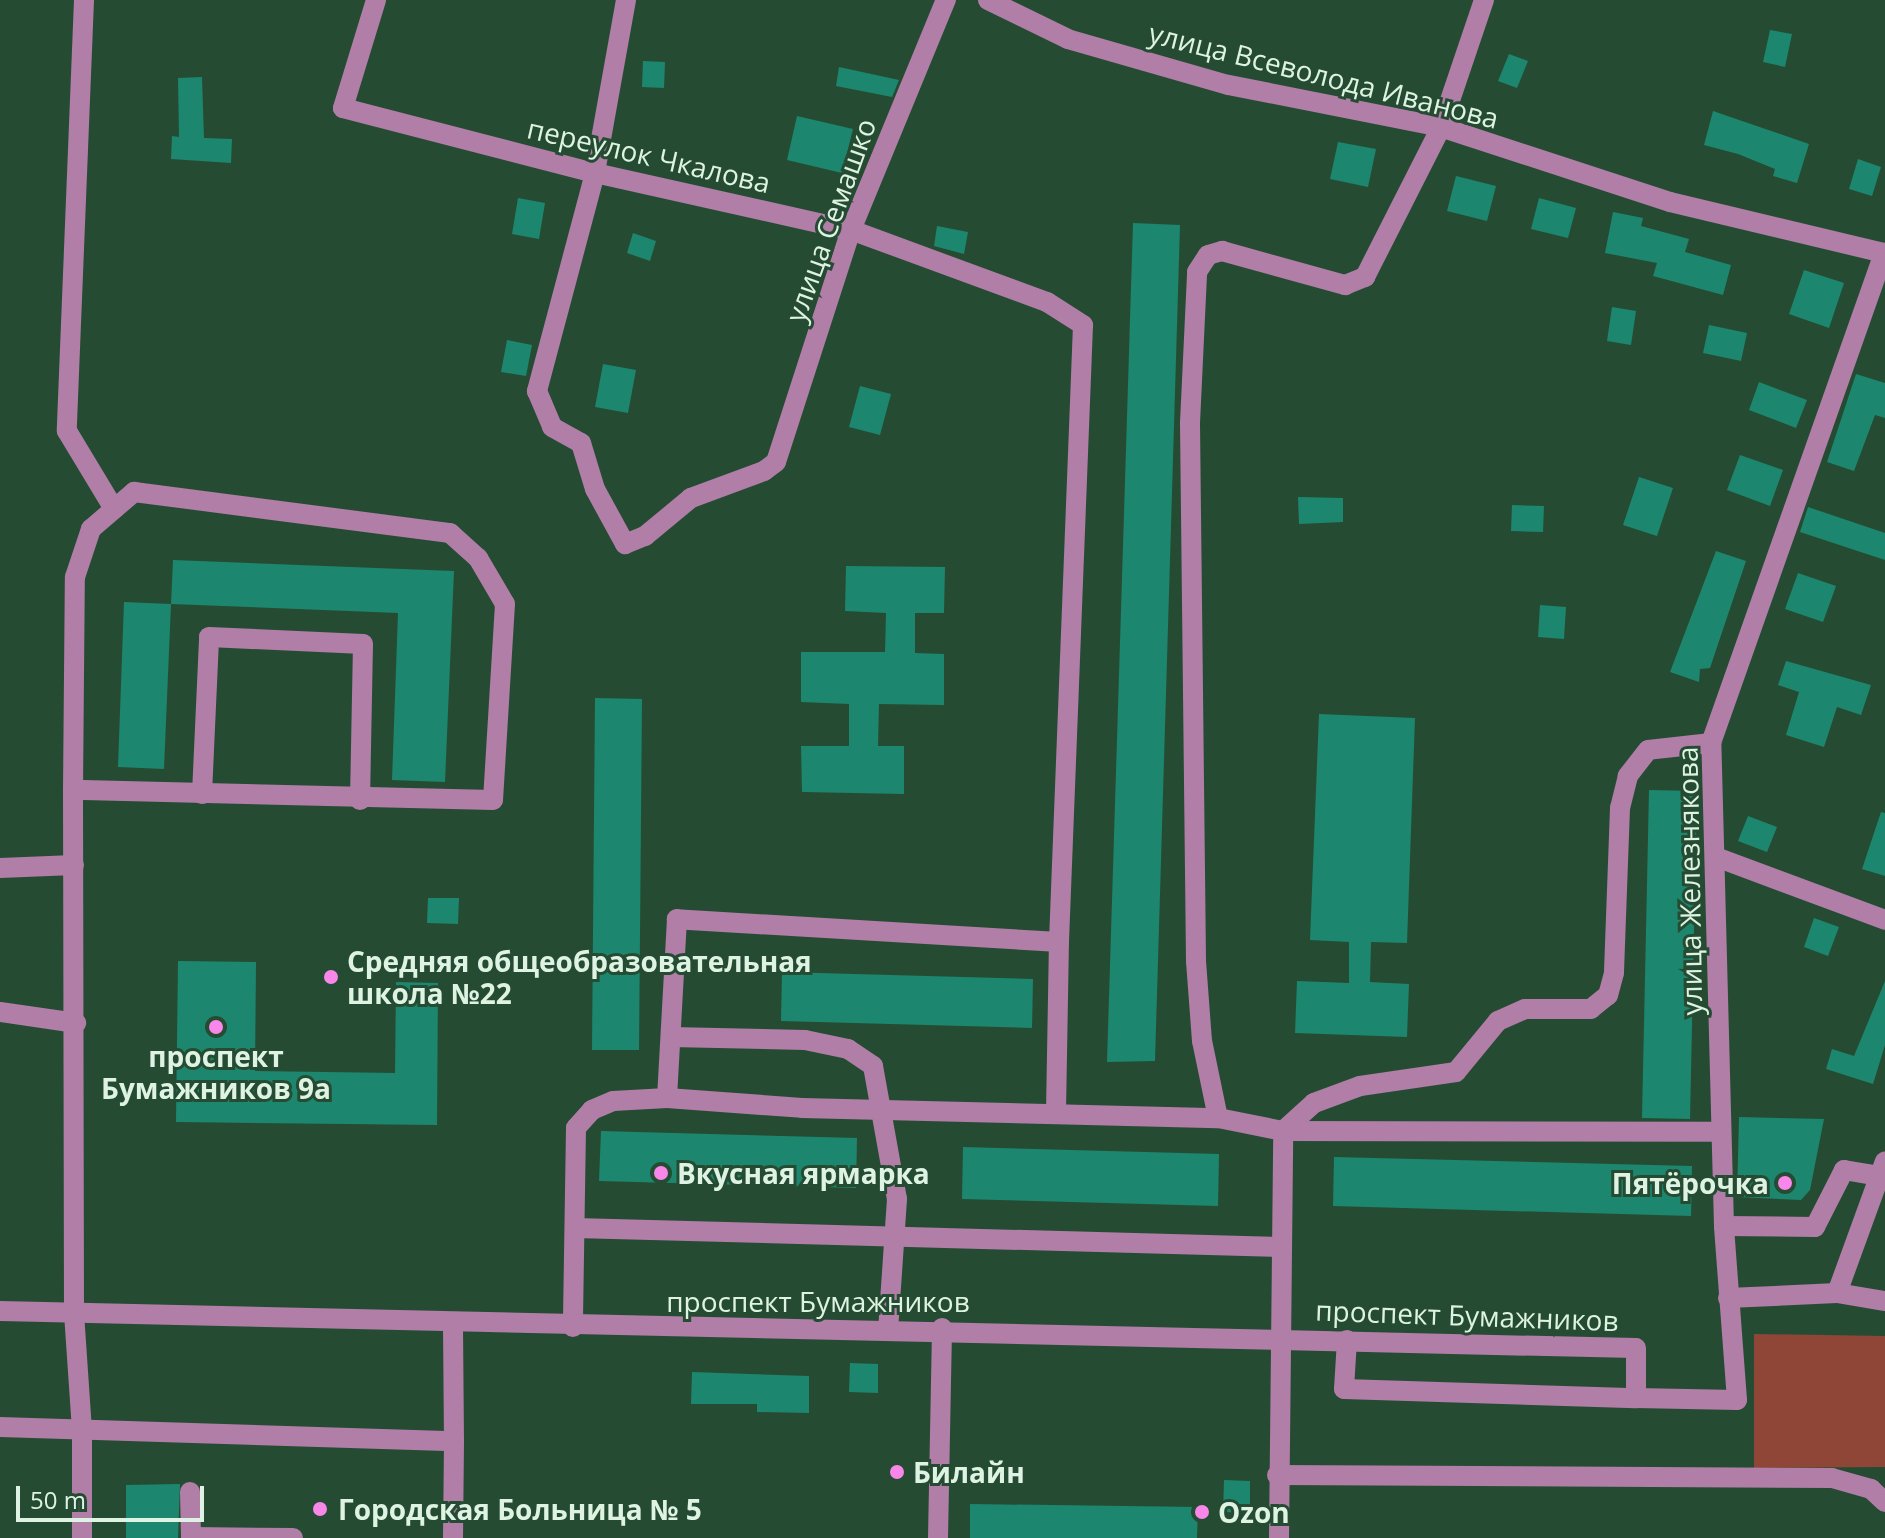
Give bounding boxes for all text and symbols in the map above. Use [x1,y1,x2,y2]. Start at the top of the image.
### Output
street label: улица Всеволода Иванова [1146,15,1502,135]
street label: переулок Чкалова [524,111,774,199]
street label: улица Семашко [778,114,882,326]
street label: улица Железнякова [1670,746,1708,1016]
place label: Средняя общеобразовательная школа №22 [347,944,812,1010]
marker: Средняя общеобразовательная школа №22 [322,968,340,986]
marker: проспект Бумажников 9а [207,1018,225,1036]
place label: проспект Бумажников 9а [101,1039,331,1105]
place label: Вкусная ярмарка [677,1156,930,1190]
marker: Вкусная ярмарка [652,1164,670,1182]
place label: Пятёрочка [1612,1166,1769,1200]
marker: Пятёрочка [1776,1174,1794,1192]
street label: проспект Бумажников [666,1284,970,1318]
street label: проспект Бумажников [1315,1293,1619,1337]
place label: Билайн [913,1455,1025,1489]
marker: Билайн [888,1463,906,1481]
scale bar [20,1470,208,1520]
text: 50 m [30,1483,86,1516]
place label: Городская Больница № 5 [338,1492,702,1526]
place label: Ozon [1218,1495,1290,1529]
marker: Городская Больница № 5 [309,1498,331,1520]
marker: Ozon [1193,1503,1211,1521]

